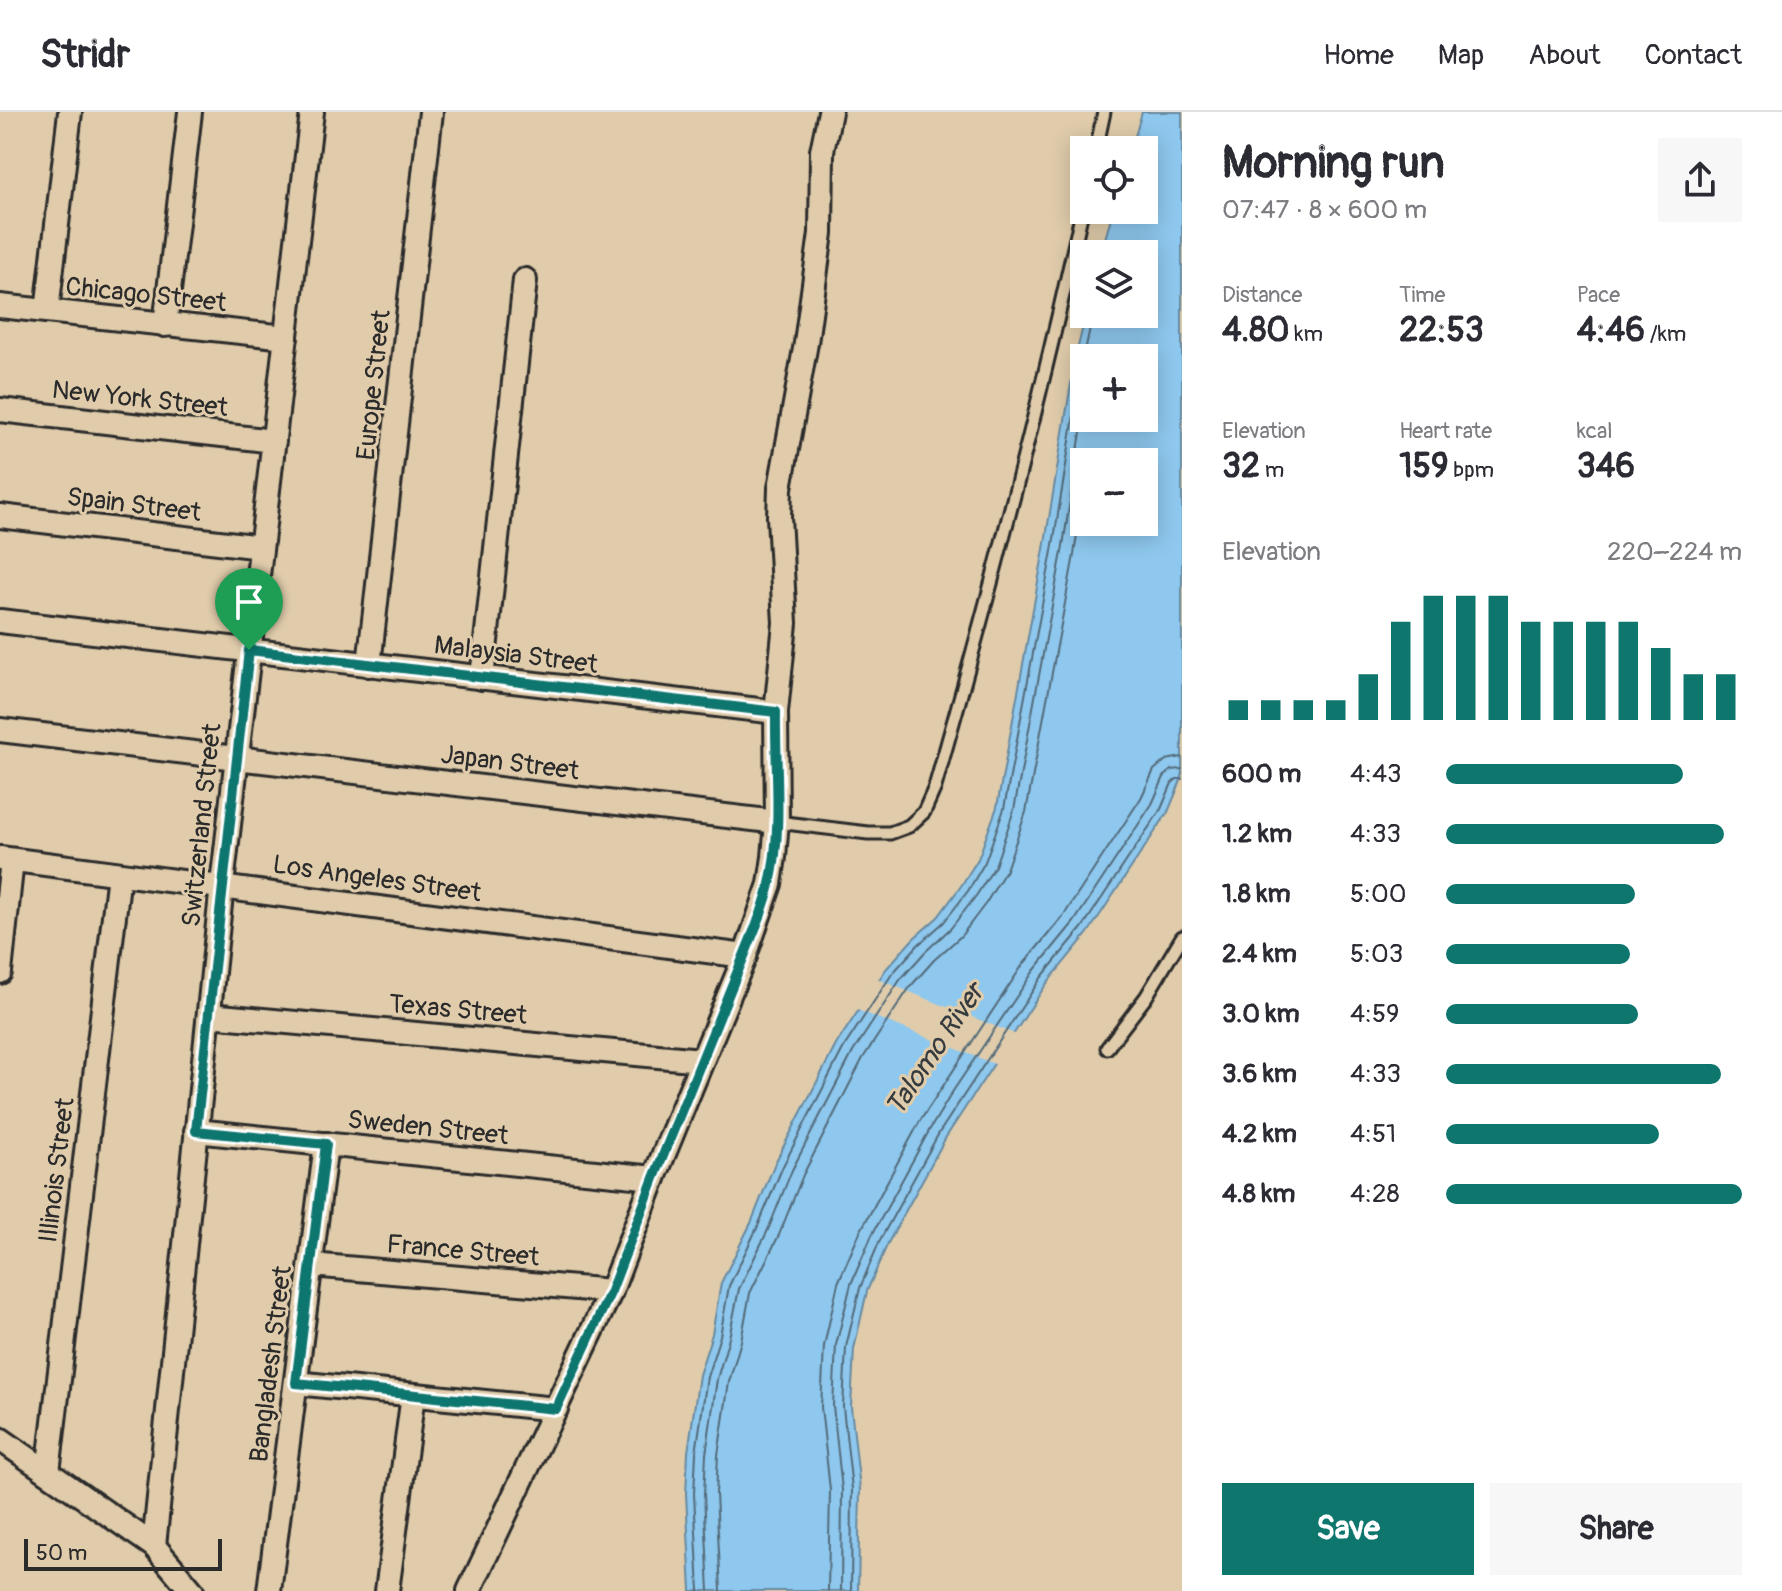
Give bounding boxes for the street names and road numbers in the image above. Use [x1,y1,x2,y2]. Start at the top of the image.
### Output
street label: Chicago Street [64,271,228,319]
street label: Europe Street [350,308,398,462]
street label: New York Street [50,374,230,424]
street label: Spain Street [65,481,203,529]
street label: Malaysia Street [432,629,600,681]
street label: Switzerland Street [175,721,229,929]
street label: Japan Street [439,739,581,787]
street label: Los Angeles Street [271,849,484,910]
street label: Texas Street [388,988,529,1032]
street label: Illinois Street [32,1095,82,1244]
street label: Sweden Street [346,1104,510,1152]
street label: France Street [385,1228,541,1274]
street label: Bangladesh Street [243,1263,299,1464]

